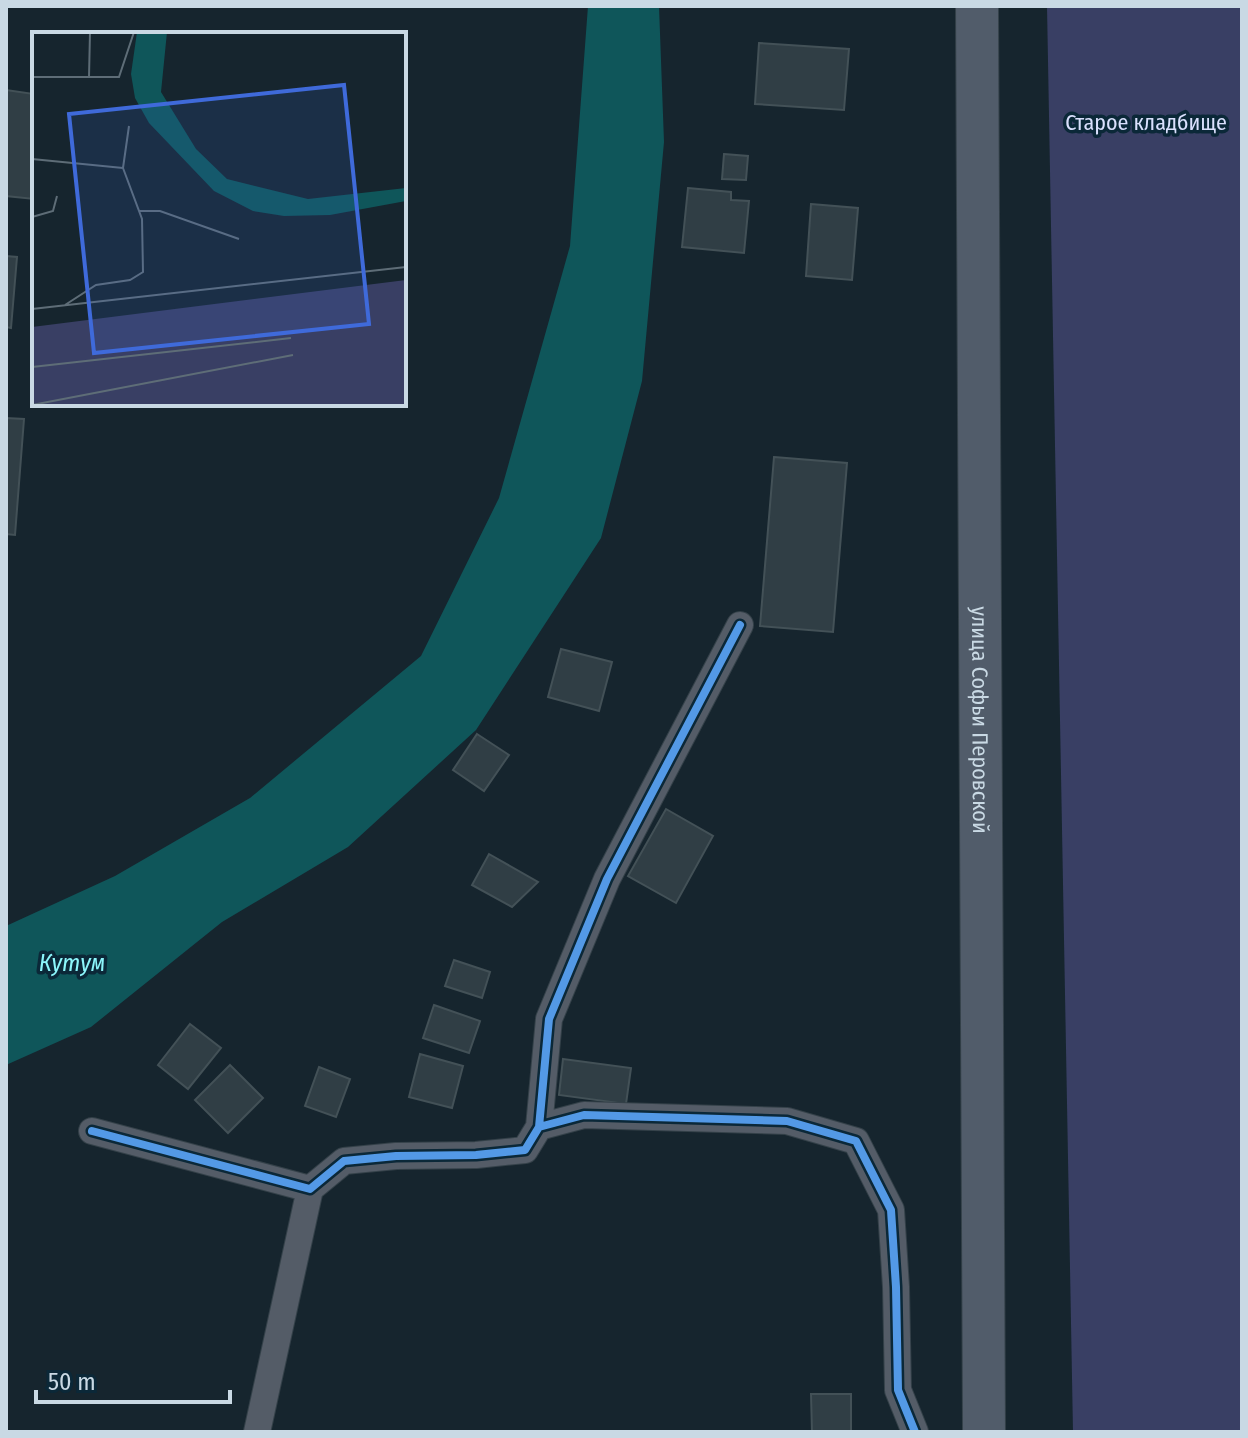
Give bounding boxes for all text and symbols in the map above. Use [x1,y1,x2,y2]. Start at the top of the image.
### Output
inset map [32,32,406,406]
park label: Старое кладбище [1065,109,1227,136]
street label: улица Софьи Перовской [966,606,994,834]
water label: Кутум [39,949,105,977]
scale bar [36,1354,230,1404]
text: 50 m [48,1368,96,1396]

